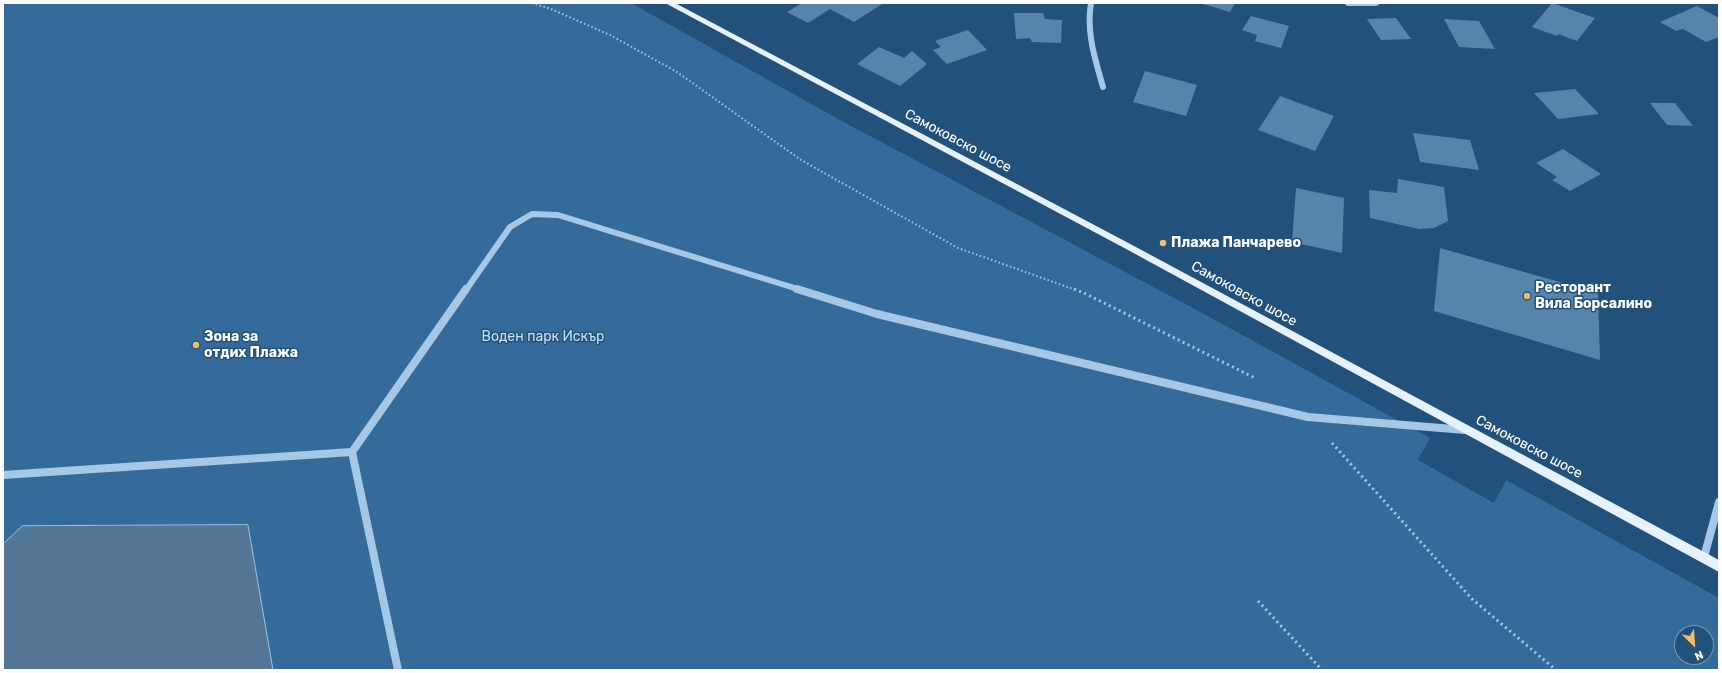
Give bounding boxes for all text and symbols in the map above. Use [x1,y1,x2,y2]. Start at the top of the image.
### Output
street label: Самоковско шосе [902,106,1014,176]
place label: Плажа Панчарево [1171,235,1301,251]
marker: Плажа Панчарево [1158,238,1168,248]
street label: Самоковско шосе [1188,258,1300,330]
place label: Ресторант Вила Борсалино [1535,280,1652,312]
marker: Ресторант Вила Борсалино [1522,291,1532,301]
place label: Зона за отдих Плажа [204,329,298,362]
park label: Воден парк Искър [482,329,604,345]
marker: Зона за отдих Плажа [191,340,201,350]
street label: Самоковско шосе [1473,412,1585,482]
north arrow [1674,625,1714,665]
text: N [1693,648,1705,663]

